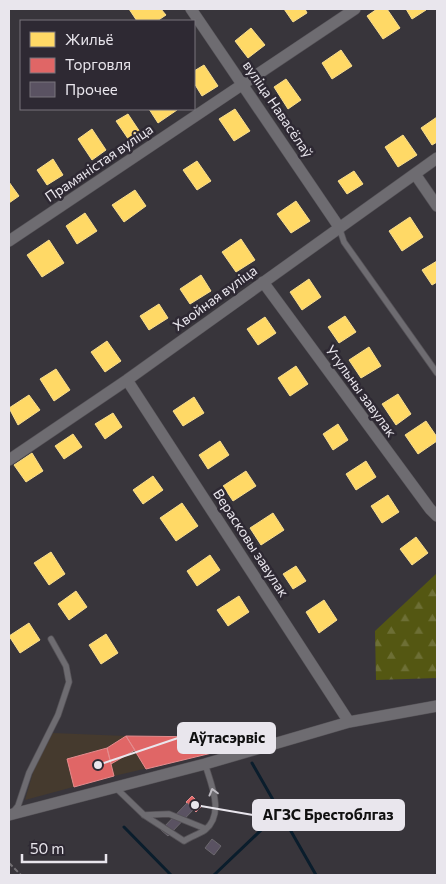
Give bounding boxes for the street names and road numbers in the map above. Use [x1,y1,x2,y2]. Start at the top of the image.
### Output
street label: вуліца Навасёлаў [240,57,317,160]
street label: Прамяністая вуліца [41,120,156,205]
street label: Хвойная вуліца [169,261,260,334]
street label: Утульны завулак [322,341,401,440]
street label: Верасковы завулак [210,485,293,600]

